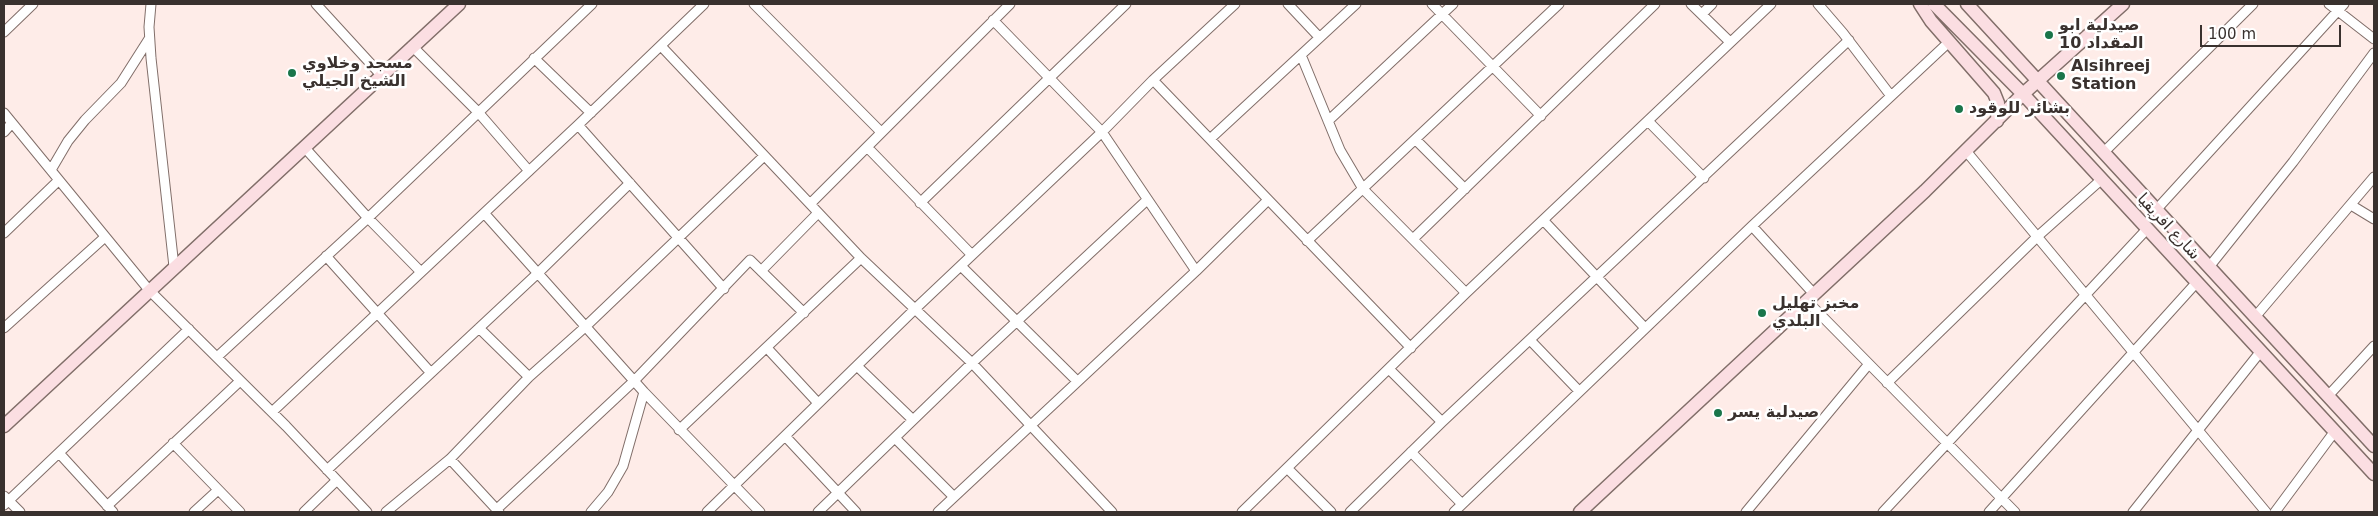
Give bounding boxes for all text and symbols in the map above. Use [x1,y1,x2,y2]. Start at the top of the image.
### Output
scale bar [2203,15,2344,47]
place label: صيدلية ابو المقداد 10 [2059,16,2144,54]
text: 100 m [2208,25,2256,43]
marker: صيدلية ابو المقداد 10 [2043,29,2055,41]
place label: مسجد وخلاوي الشيخ الجيلي [302,54,413,92]
place label: Alsihreej Station [2071,57,2150,95]
marker: مسجد وخلاوي الشيخ الجيلي [286,67,298,79]
marker: Alsihreej Station [2055,70,2067,82]
place label: بشائر للوقود [1969,99,2070,119]
marker: بشائر للوقود [1953,103,1965,115]
street label: شارع افريقيا [2132,190,2204,264]
place label: مخبز تهليل البلدي [1772,294,1859,332]
marker: مخبز تهليل البلدي [1756,307,1768,319]
place label: صيدلية يسر [1728,403,1819,423]
marker: صيدلية يسر [1712,407,1724,419]

